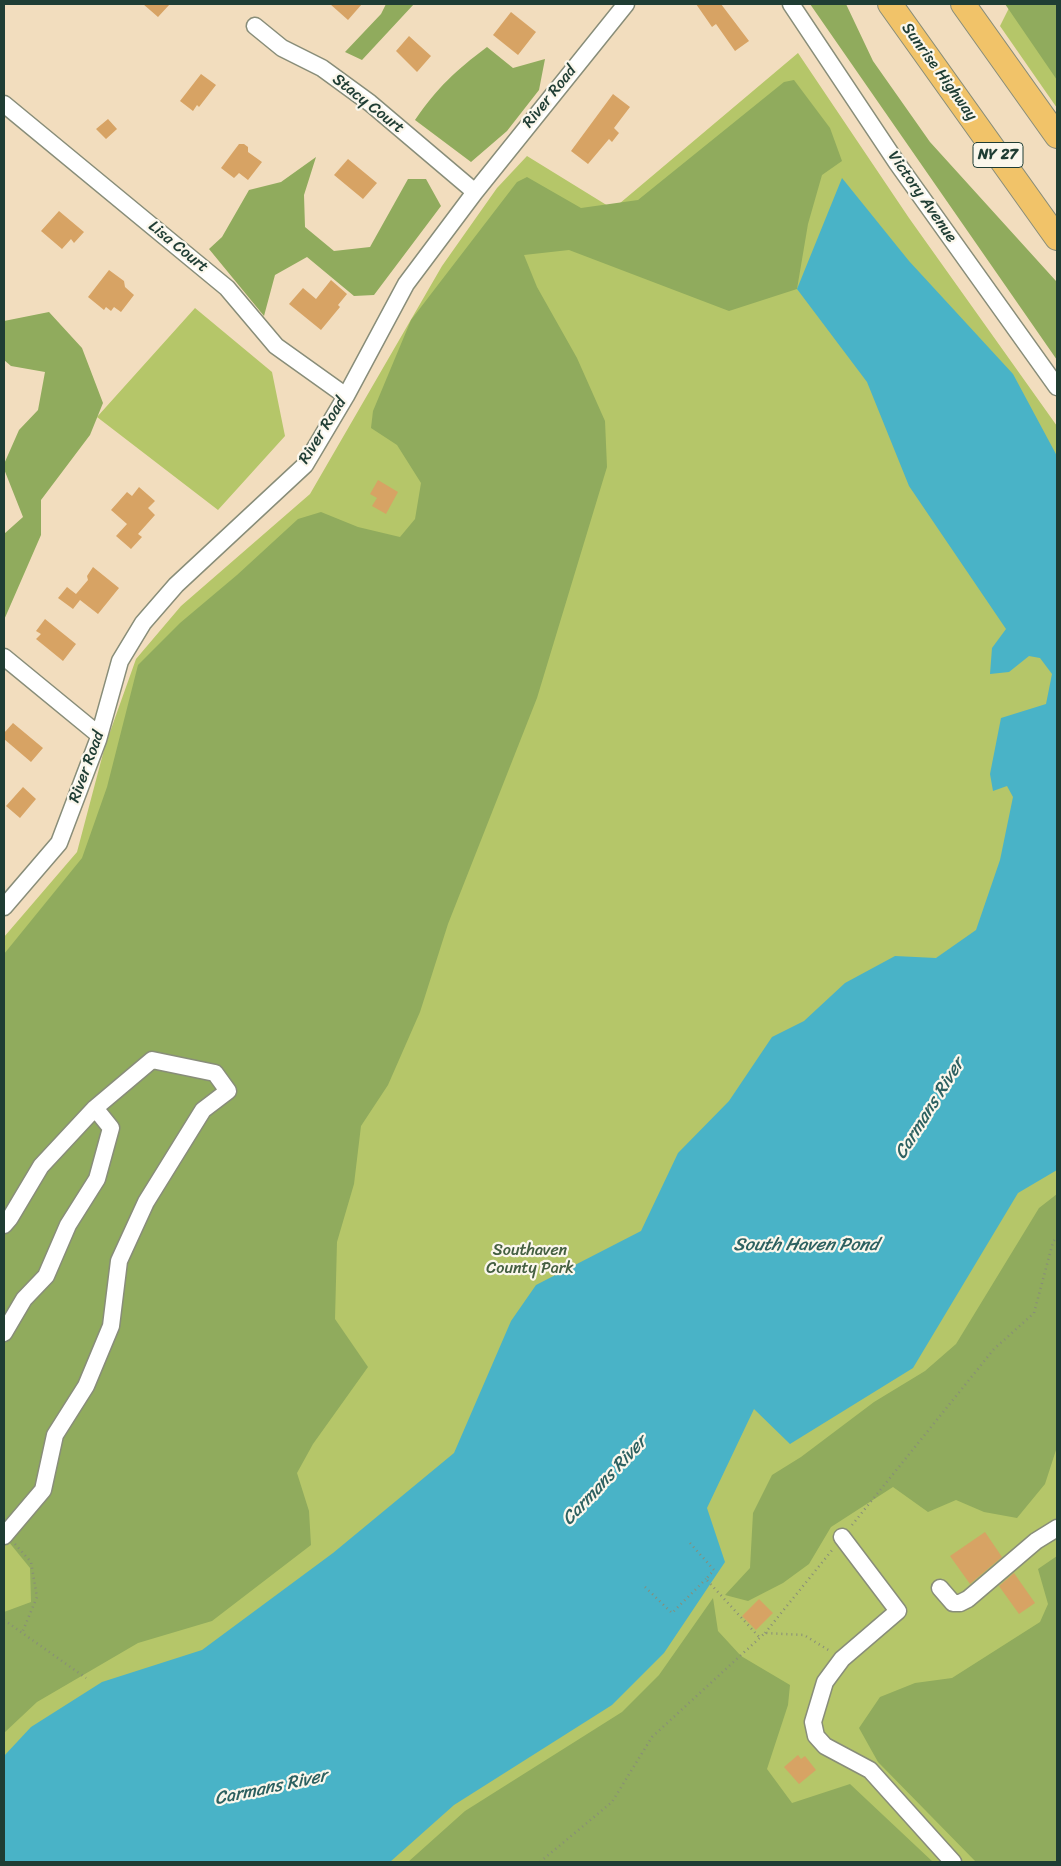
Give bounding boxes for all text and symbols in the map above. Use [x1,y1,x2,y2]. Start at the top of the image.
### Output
street label: Sunrise Highway [897,19,981,125]
street label: River Road [519,62,581,132]
street label: Stacy Court [328,70,408,138]
road number: NY 27 [973,142,1023,168]
street label: Victory Avenue [883,148,961,246]
street label: Lisa Court [144,217,212,277]
street label: River Road [295,394,351,468]
street label: River Road [65,729,109,805]
water label: Carmans River [891,1055,969,1163]
water label: South Haven Pond [733,1234,879,1256]
park label: Southaven County Park [486,1241,574,1279]
water label: Carmans River [558,1432,652,1530]
water label: Carmans River [213,1766,329,1810]

